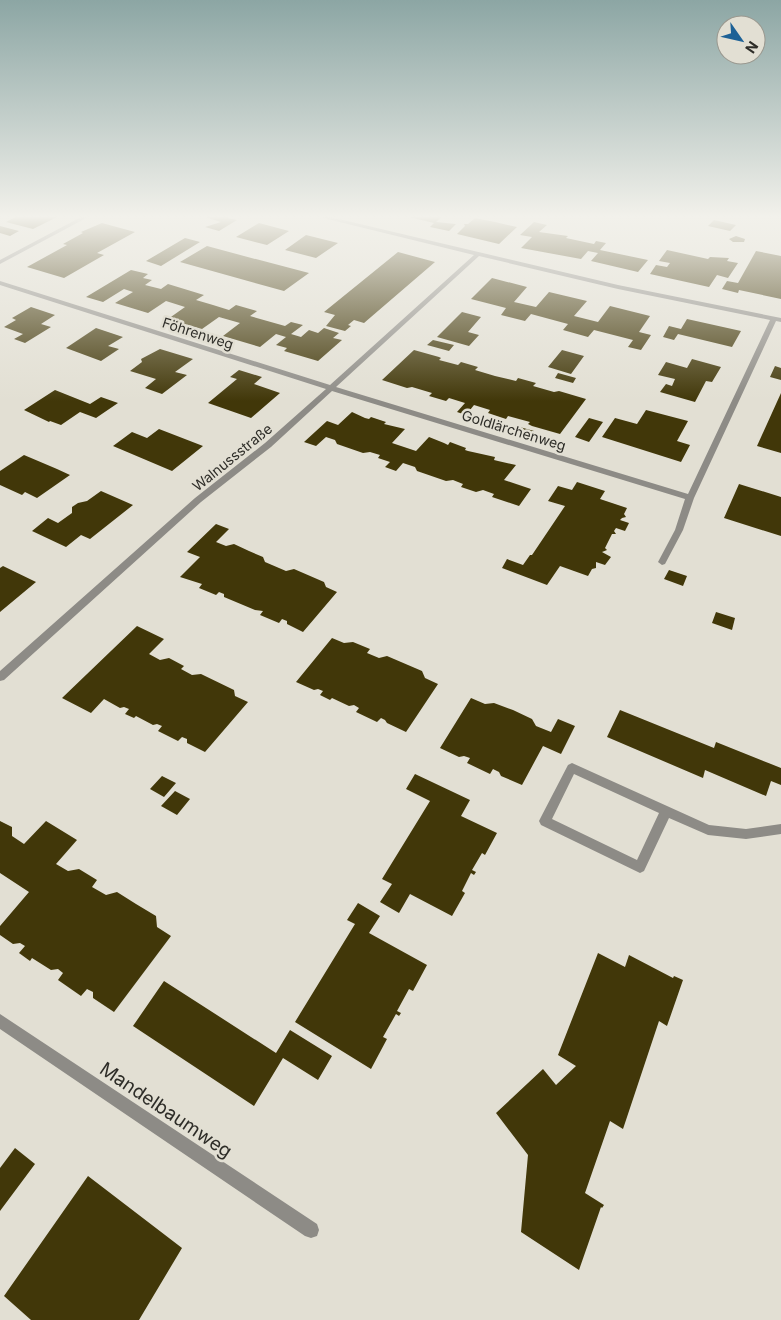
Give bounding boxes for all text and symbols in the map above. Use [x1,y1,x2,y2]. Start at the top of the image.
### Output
north arrow [716,15,766,65]
text: N [742,38,762,57]
street label: Föhrenweg [160,314,236,352]
street label: Goldlärchenweg [460,406,568,454]
street label: Walnussstraße [189,420,275,494]
street label: Mandelbaumweg [95,1057,237,1163]

